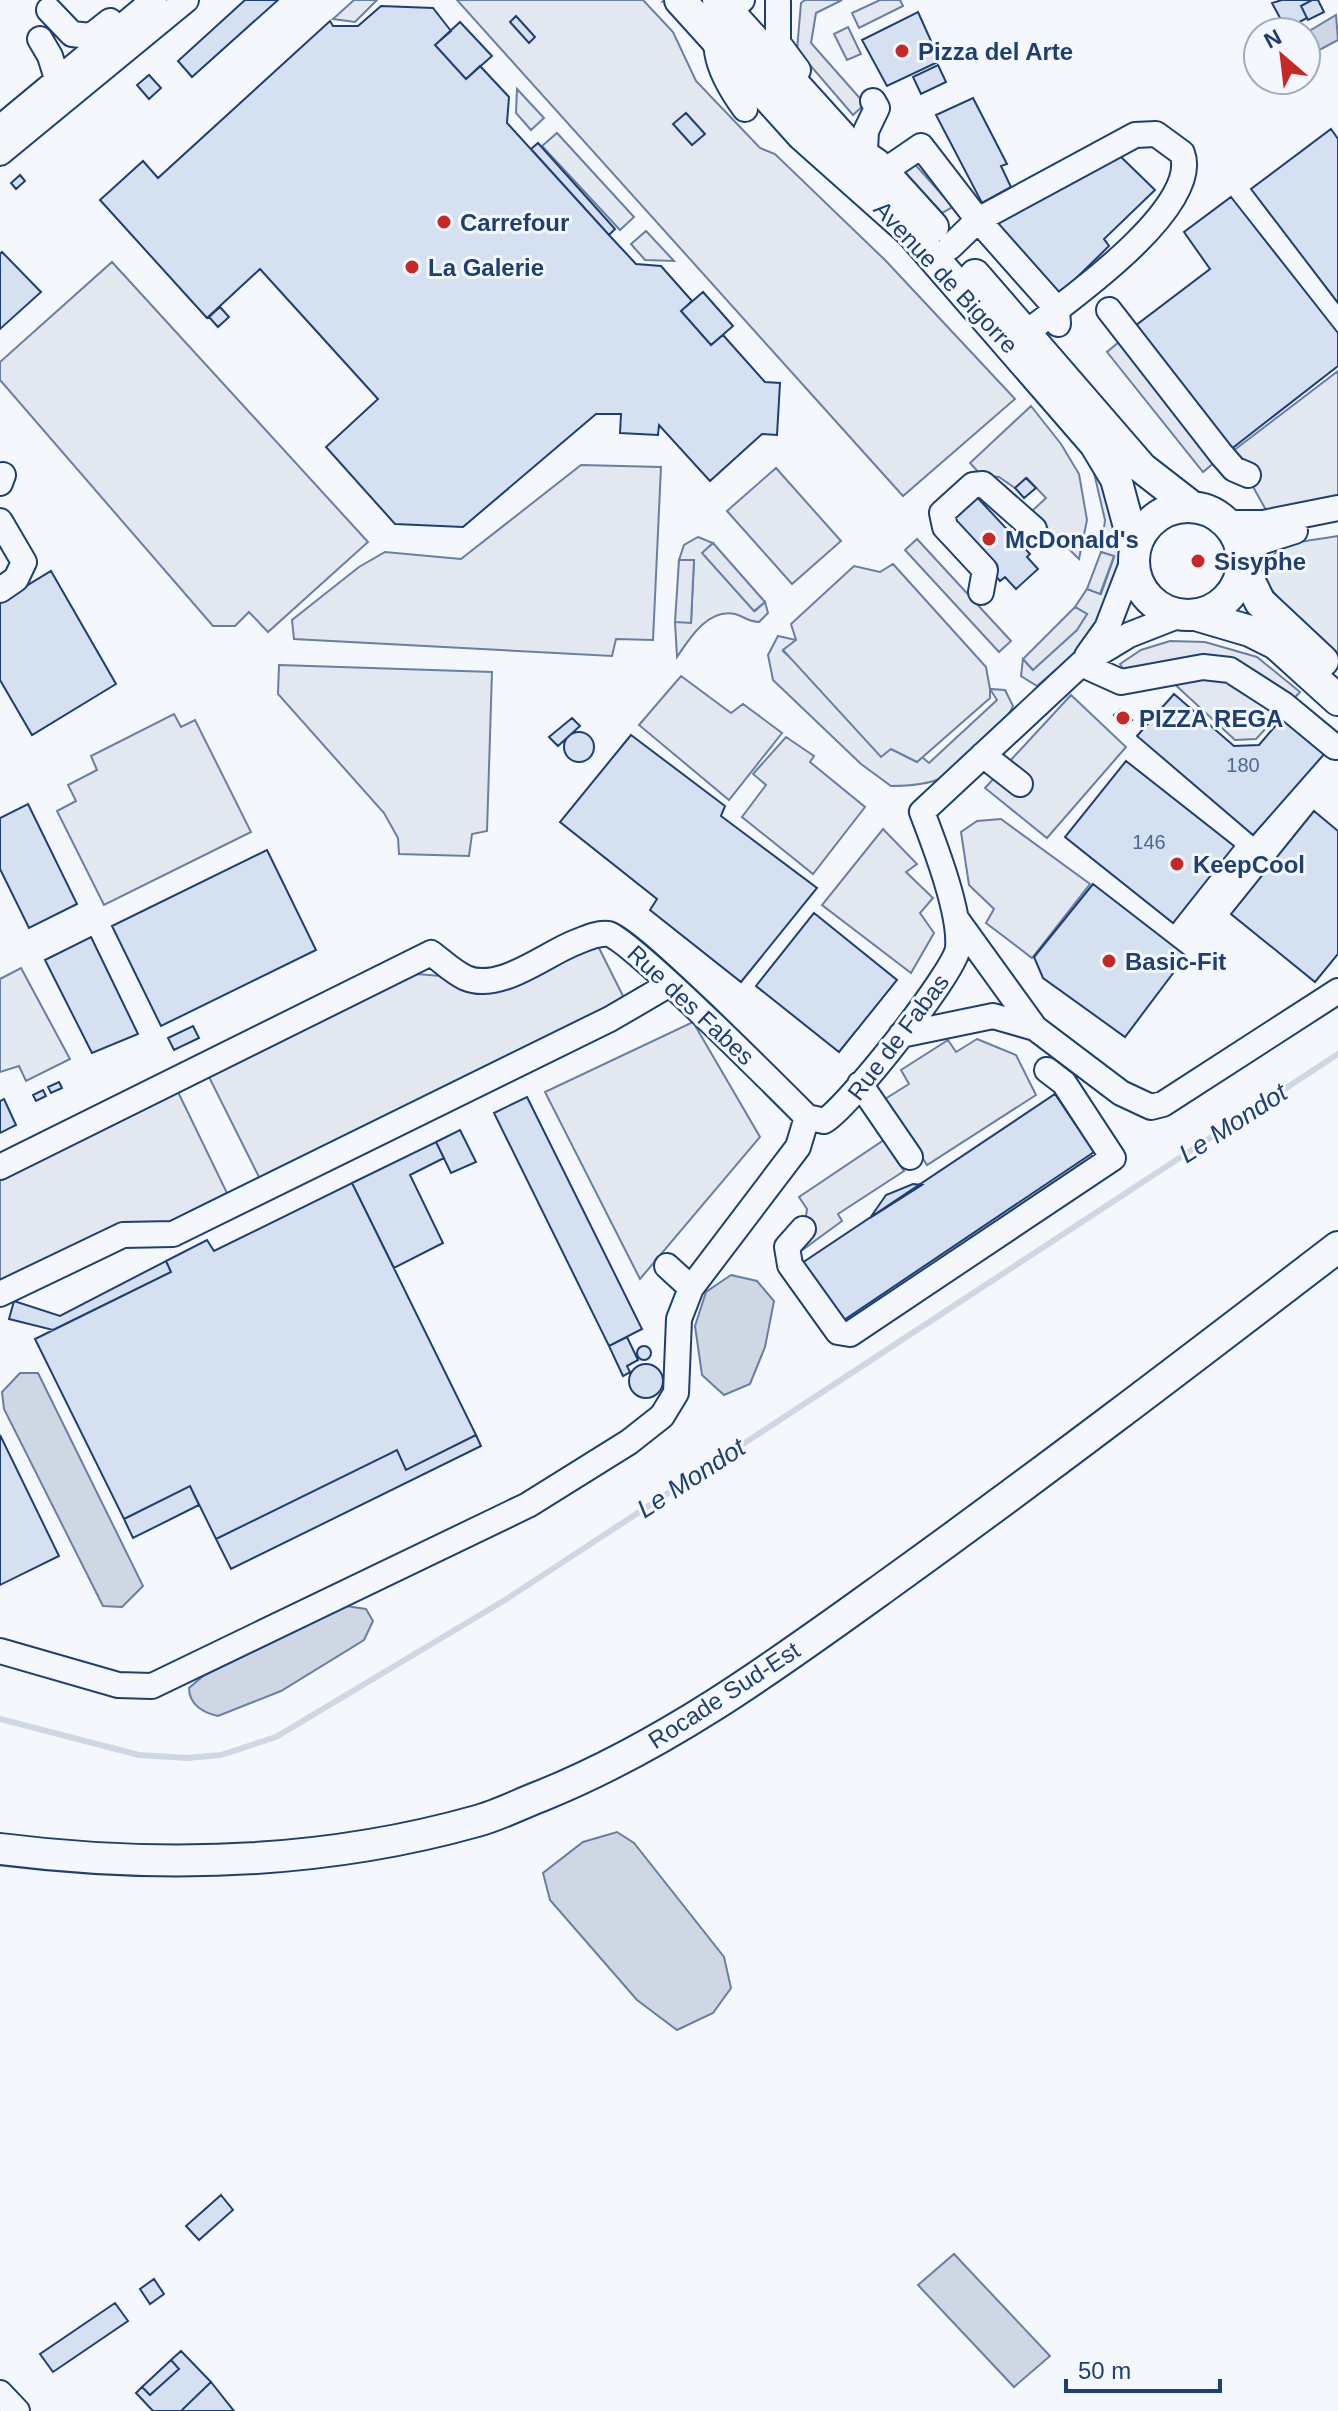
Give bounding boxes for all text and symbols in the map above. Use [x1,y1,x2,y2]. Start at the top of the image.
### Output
north arrow [1242,16,1322,96]
text: N [1260,24,1286,54]
place label: Pizza del Arte [918,38,1073,65]
marker: Pizza del Arte [893,42,911,60]
street label: Avenue de Bigorre [868,195,1024,359]
place label: Carrefour [460,209,569,236]
marker: Carrefour [435,213,453,231]
place label: La Galerie [428,254,544,281]
marker: La Galerie [403,258,421,276]
place label: McDonald's [1005,526,1139,553]
marker: McDonald's [980,530,998,548]
place label: Sisyphe [1214,548,1306,575]
marker: Sisyphe [1189,552,1207,570]
place label: PIZZA REGA [1139,705,1283,732]
marker: PIZZA REGA [1114,709,1132,727]
house number: 180 [1226,754,1260,776]
house number: 146 [1132,831,1166,853]
place label: KeepCool [1193,851,1305,878]
marker: KeepCool [1168,855,1186,873]
street label: Rue des Fabes [622,940,760,1070]
place label: Basic-Fit [1125,948,1226,975]
marker: Basic-Fit [1100,952,1118,970]
street label: Rue de Fabas [842,969,954,1105]
water label: Le Mondot [1173,1076,1294,1169]
water label: Le Mondot [631,1431,752,1524]
street label: Rocade Sud-Est [643,1636,805,1754]
scale bar [1066,2343,1220,2393]
text: 50 m [1078,2357,1131,2384]

